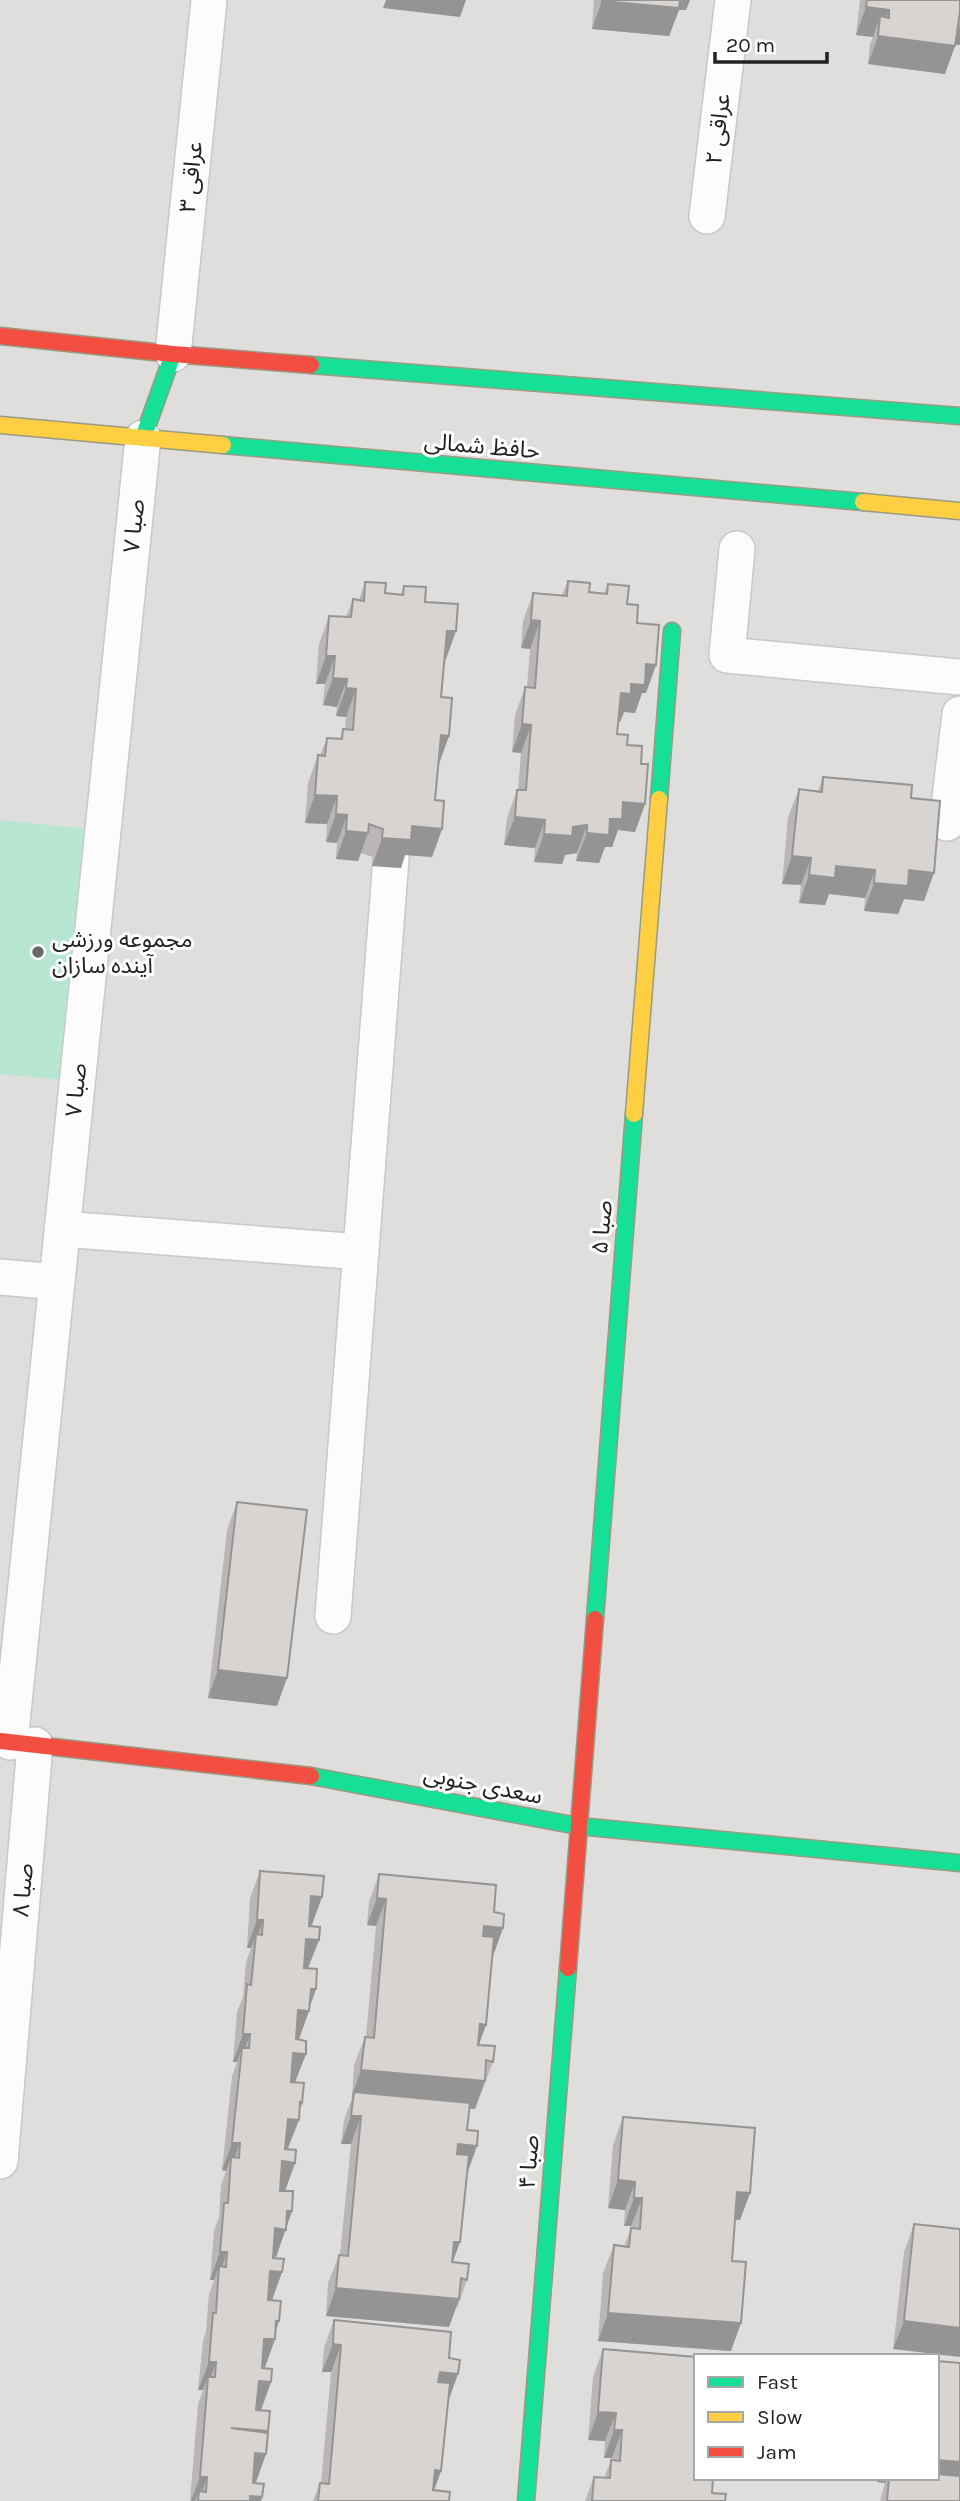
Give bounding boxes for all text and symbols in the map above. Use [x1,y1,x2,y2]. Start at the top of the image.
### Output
scale bar [715,21,827,65]
text: 20 m [726,33,775,57]
street label: عراقی ۲ [700,92,736,166]
street label: عراقی ۳ [174,140,208,214]
street label: حافظ شمالی [423,427,541,465]
street label: صبا ۷ [118,498,150,554]
place label: مجموعه ورزشی آینده سازان [52,926,193,979]
marker: مجموعه ورزشی آینده سازان [30,944,46,960]
street label: صبا ۷ [60,1062,92,1118]
street label: صبا ۵ [586,1199,618,1255]
street label: سعدی جنوبی [421,1760,545,1810]
street label: صبا ۸ [7,1862,39,1918]
street label: صبا ۴ [514,2134,544,2190]
legend [694,2354,939,2480]
text: Fast [757,2370,798,2394]
text: Slow [757,2405,802,2429]
text: Jam [757,2440,797,2464]

